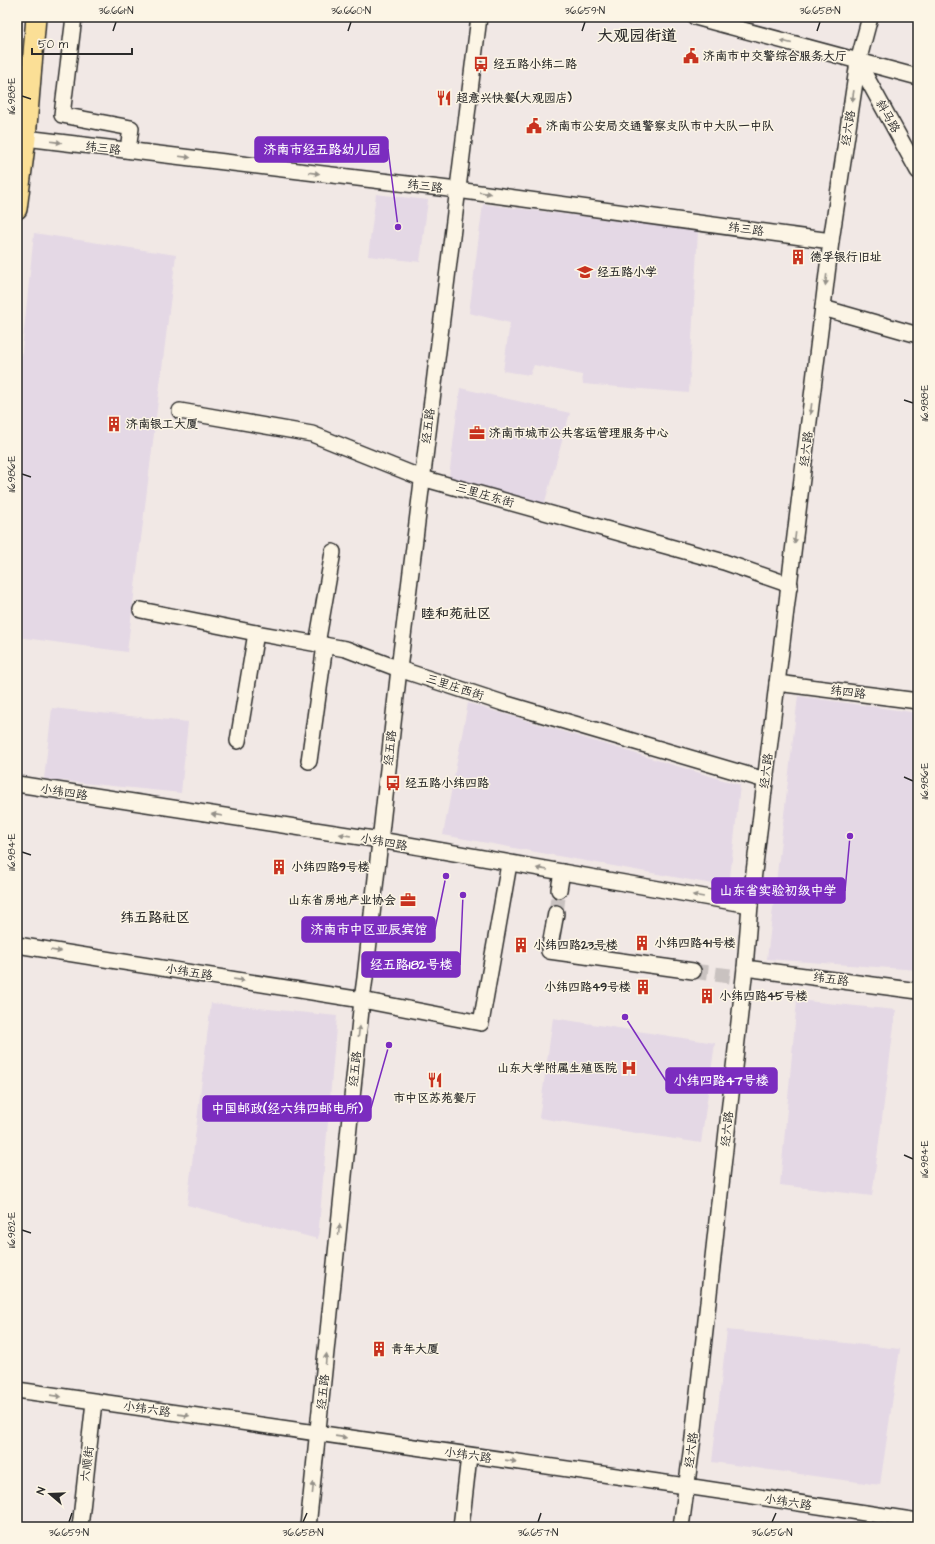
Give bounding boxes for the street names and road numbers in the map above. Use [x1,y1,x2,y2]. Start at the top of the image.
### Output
street label: 斜马路 [871,96,904,136]
street label: 经六路 [837,109,860,147]
street label: 纬三路 [84,138,122,159]
street label: 纬三路 [406,176,444,197]
street label: 纬三路 [727,219,765,240]
street label: 经五路 [418,407,439,445]
street label: 经六路 [796,430,817,468]
street label: 三里庄东街 [454,479,516,512]
street label: 三里庄西街 [424,670,486,705]
street label: 纬四路 [829,682,867,703]
street label: 经五路 [380,729,401,767]
street label: 经六路 [756,752,777,790]
street label: 小纬四路 [39,780,89,805]
street label: 小纬四路 [359,830,409,855]
street label: 小纬五路 [164,960,214,985]
street label: 纬五路 [812,969,850,990]
street label: 经五路 [345,1050,366,1088]
street label: 经六路 [717,1110,738,1148]
street label: 经五路 [313,1373,334,1411]
street label: 小纬六路 [122,1398,172,1421]
street label: 经六路 [681,1431,702,1469]
street label: 小纬六路 [443,1444,493,1467]
street label: 六顺街 [77,1445,98,1483]
street label: 小纬六路 [763,1490,813,1515]

